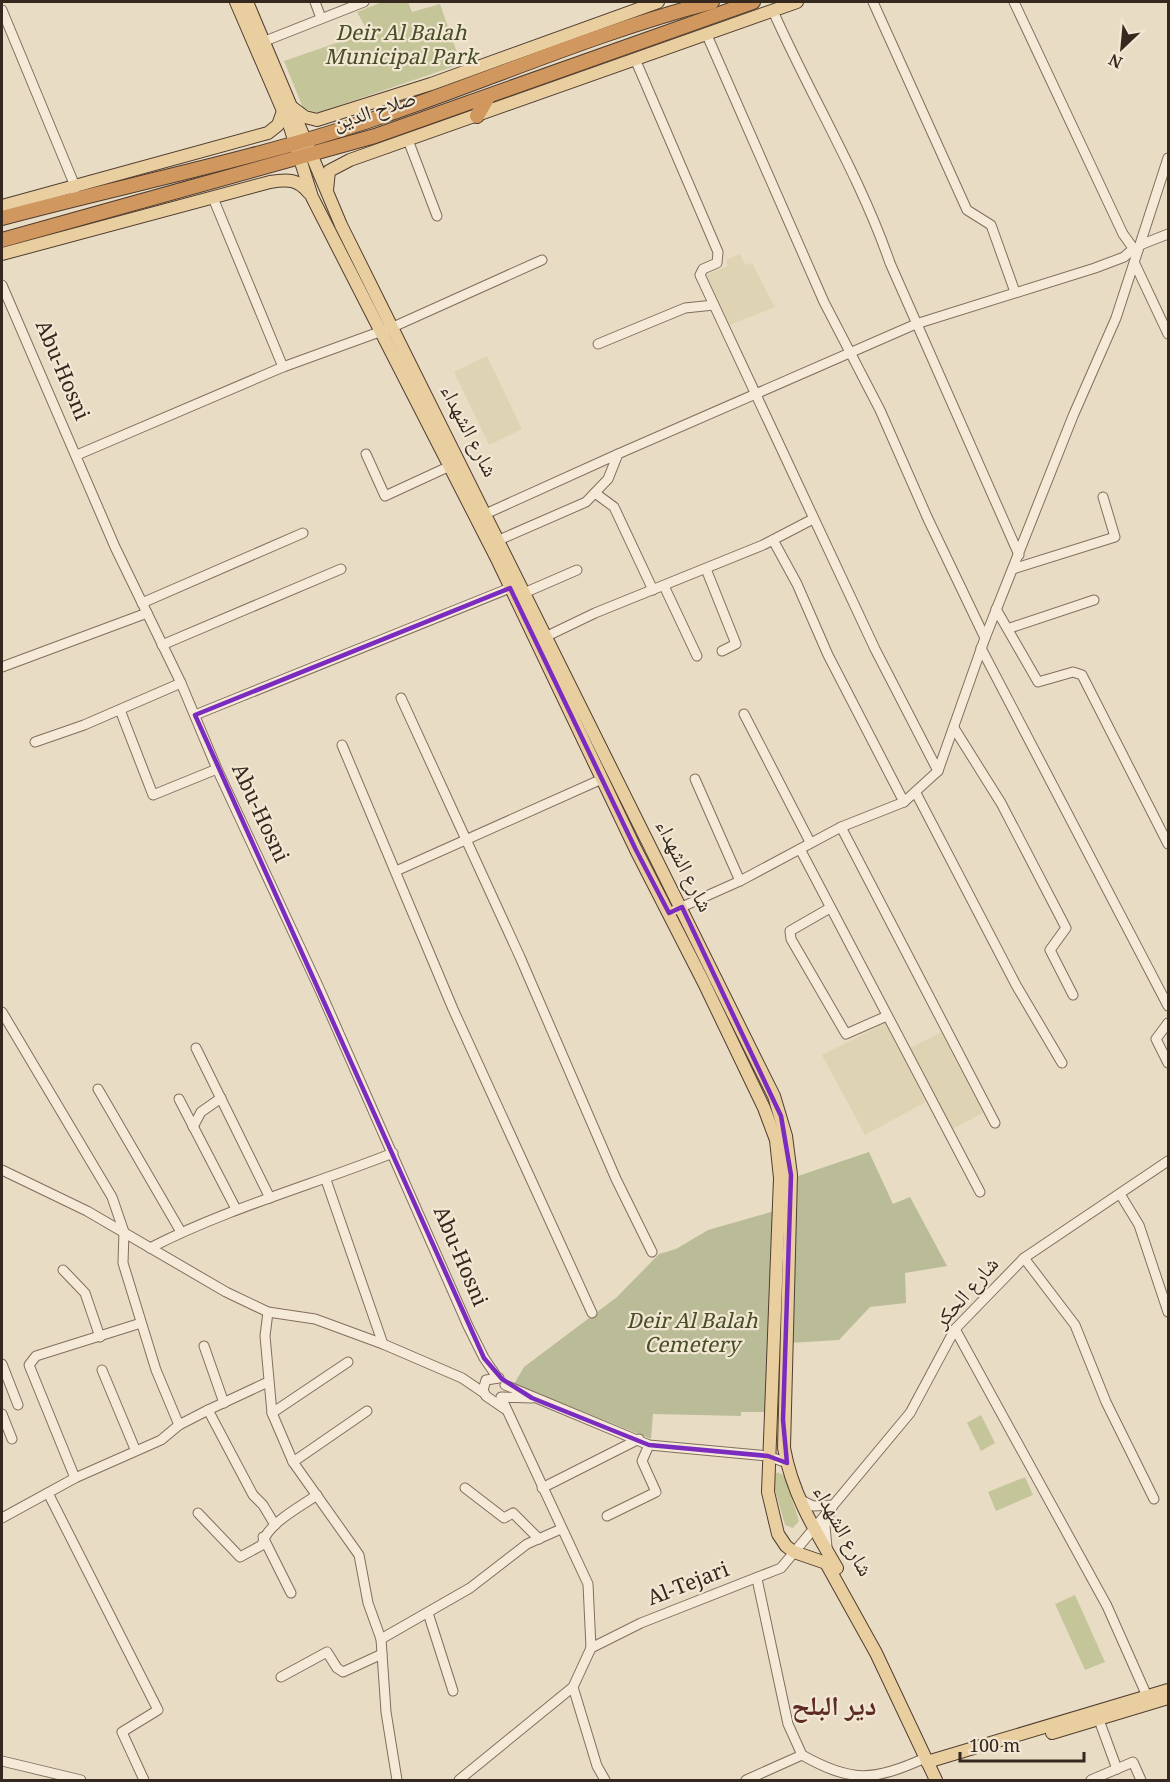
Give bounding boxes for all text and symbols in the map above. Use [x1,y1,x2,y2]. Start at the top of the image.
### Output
park label: Deir Al Balah Municipal Park [325,18,480,77]
north arrow [1092,18,1152,78]
text: N [1105,44,1128,74]
street label: صلاح الدين [329,83,421,143]
street label: Abu-Hosni [23,315,97,427]
street label: شارع الشهداء [429,379,505,485]
street label: Abu-Hosni [220,759,296,870]
street label: شارع الشهداء [644,814,720,920]
street label: Abu-Hosni [421,1201,495,1313]
street label: شارع الحكر [926,1250,1009,1339]
park label: Deir Al Balah Cemetery [627,1306,758,1365]
street label: شارع الشهداء [801,1480,881,1584]
street label: Al-Tejari [643,1554,735,1618]
district label: دير البلح [791,1686,877,1732]
scale bar [960,1725,1084,1763]
text: 100 m [969,1733,1020,1763]

